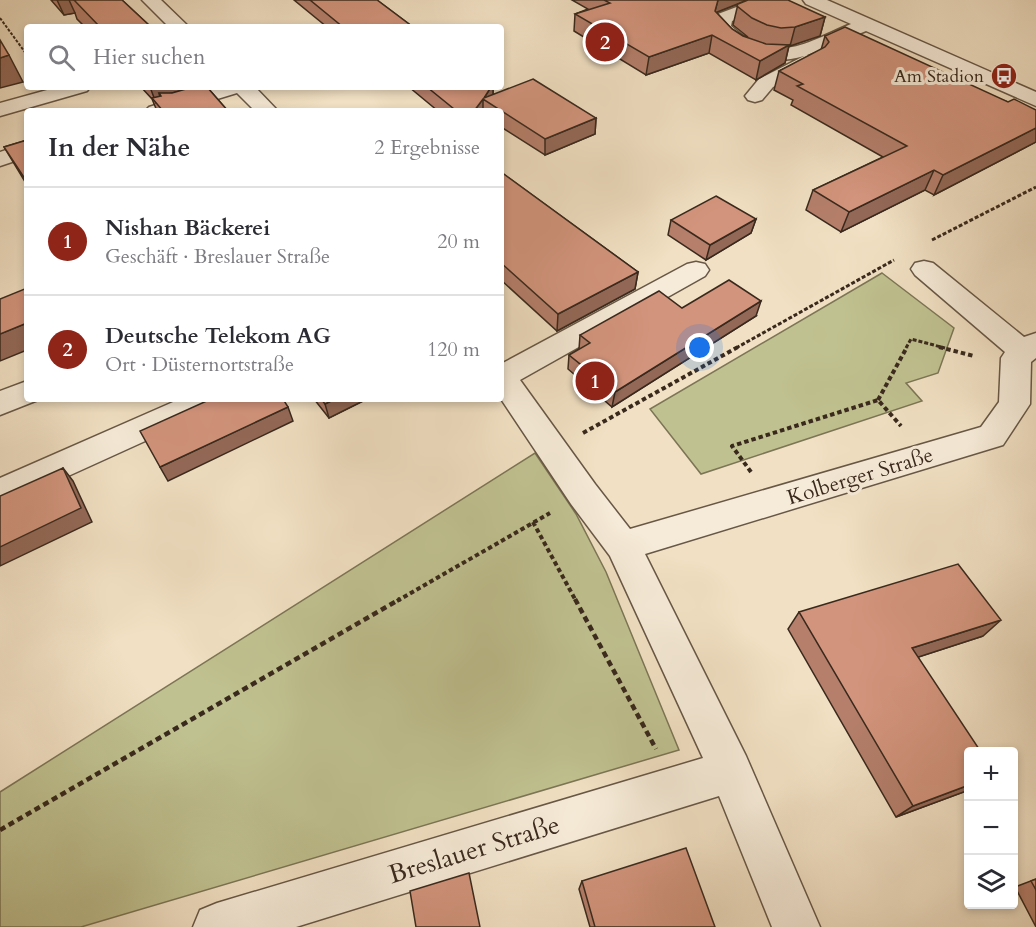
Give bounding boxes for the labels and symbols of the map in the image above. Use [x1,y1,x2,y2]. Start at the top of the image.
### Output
pin: 2 [586,20,624,64]
bus stop icon: Am Stadion [989,61,1019,91]
place label: Am Stadion [894,64,985,89]
your location [685,333,714,362]
pin: 1 [576,358,614,404]
street label: Kolberger Straße [784,440,937,512]
street label: Breslauer Straße [384,807,564,892]

